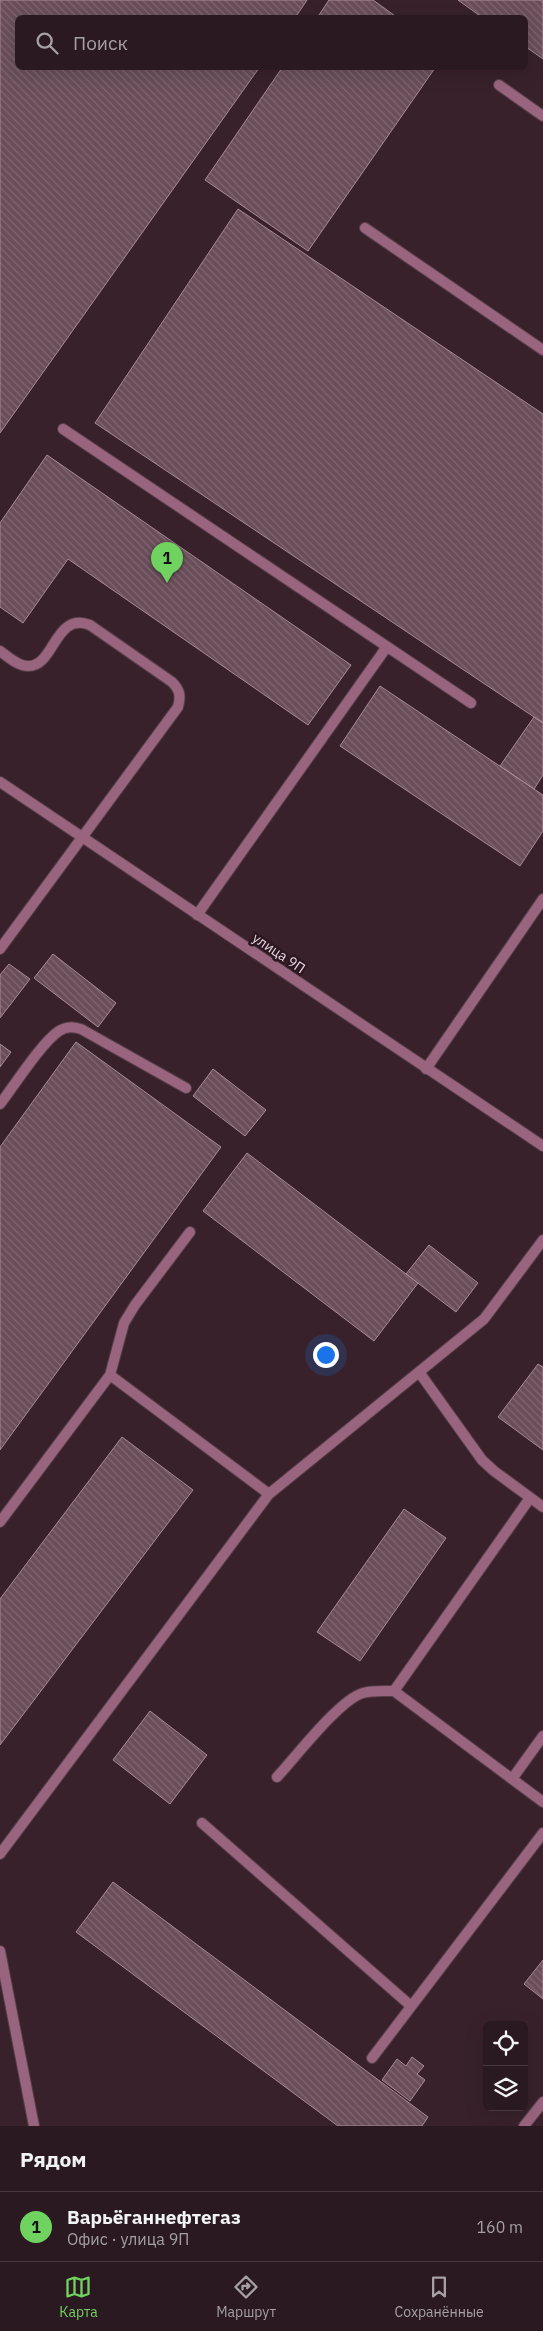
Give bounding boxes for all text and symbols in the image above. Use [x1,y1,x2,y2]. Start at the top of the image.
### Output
search box [15,15,528,70]
icon: search [33,29,61,57]
text: Поиск [73,31,128,55]
pin: 1 [151,542,183,583]
street label: улица 9П [249,929,309,977]
your location [313,1342,339,1368]
map controls [483,2021,528,2111]
button: locate [483,2021,528,2066]
button: layers [483,2066,528,2111]
text: Рядом [20,2145,87,2173]
text: Варьёганнефтегаз [67,2205,241,2229]
text: 1 [31,2217,41,2237]
text: 160 m [476,2217,523,2237]
text: Офис · улица 9П [67,2229,189,2249]
tab: Карта [59,2273,98,2321]
tab: Маршрут [216,2273,276,2321]
tab: Сохранённые [395,2273,484,2321]

